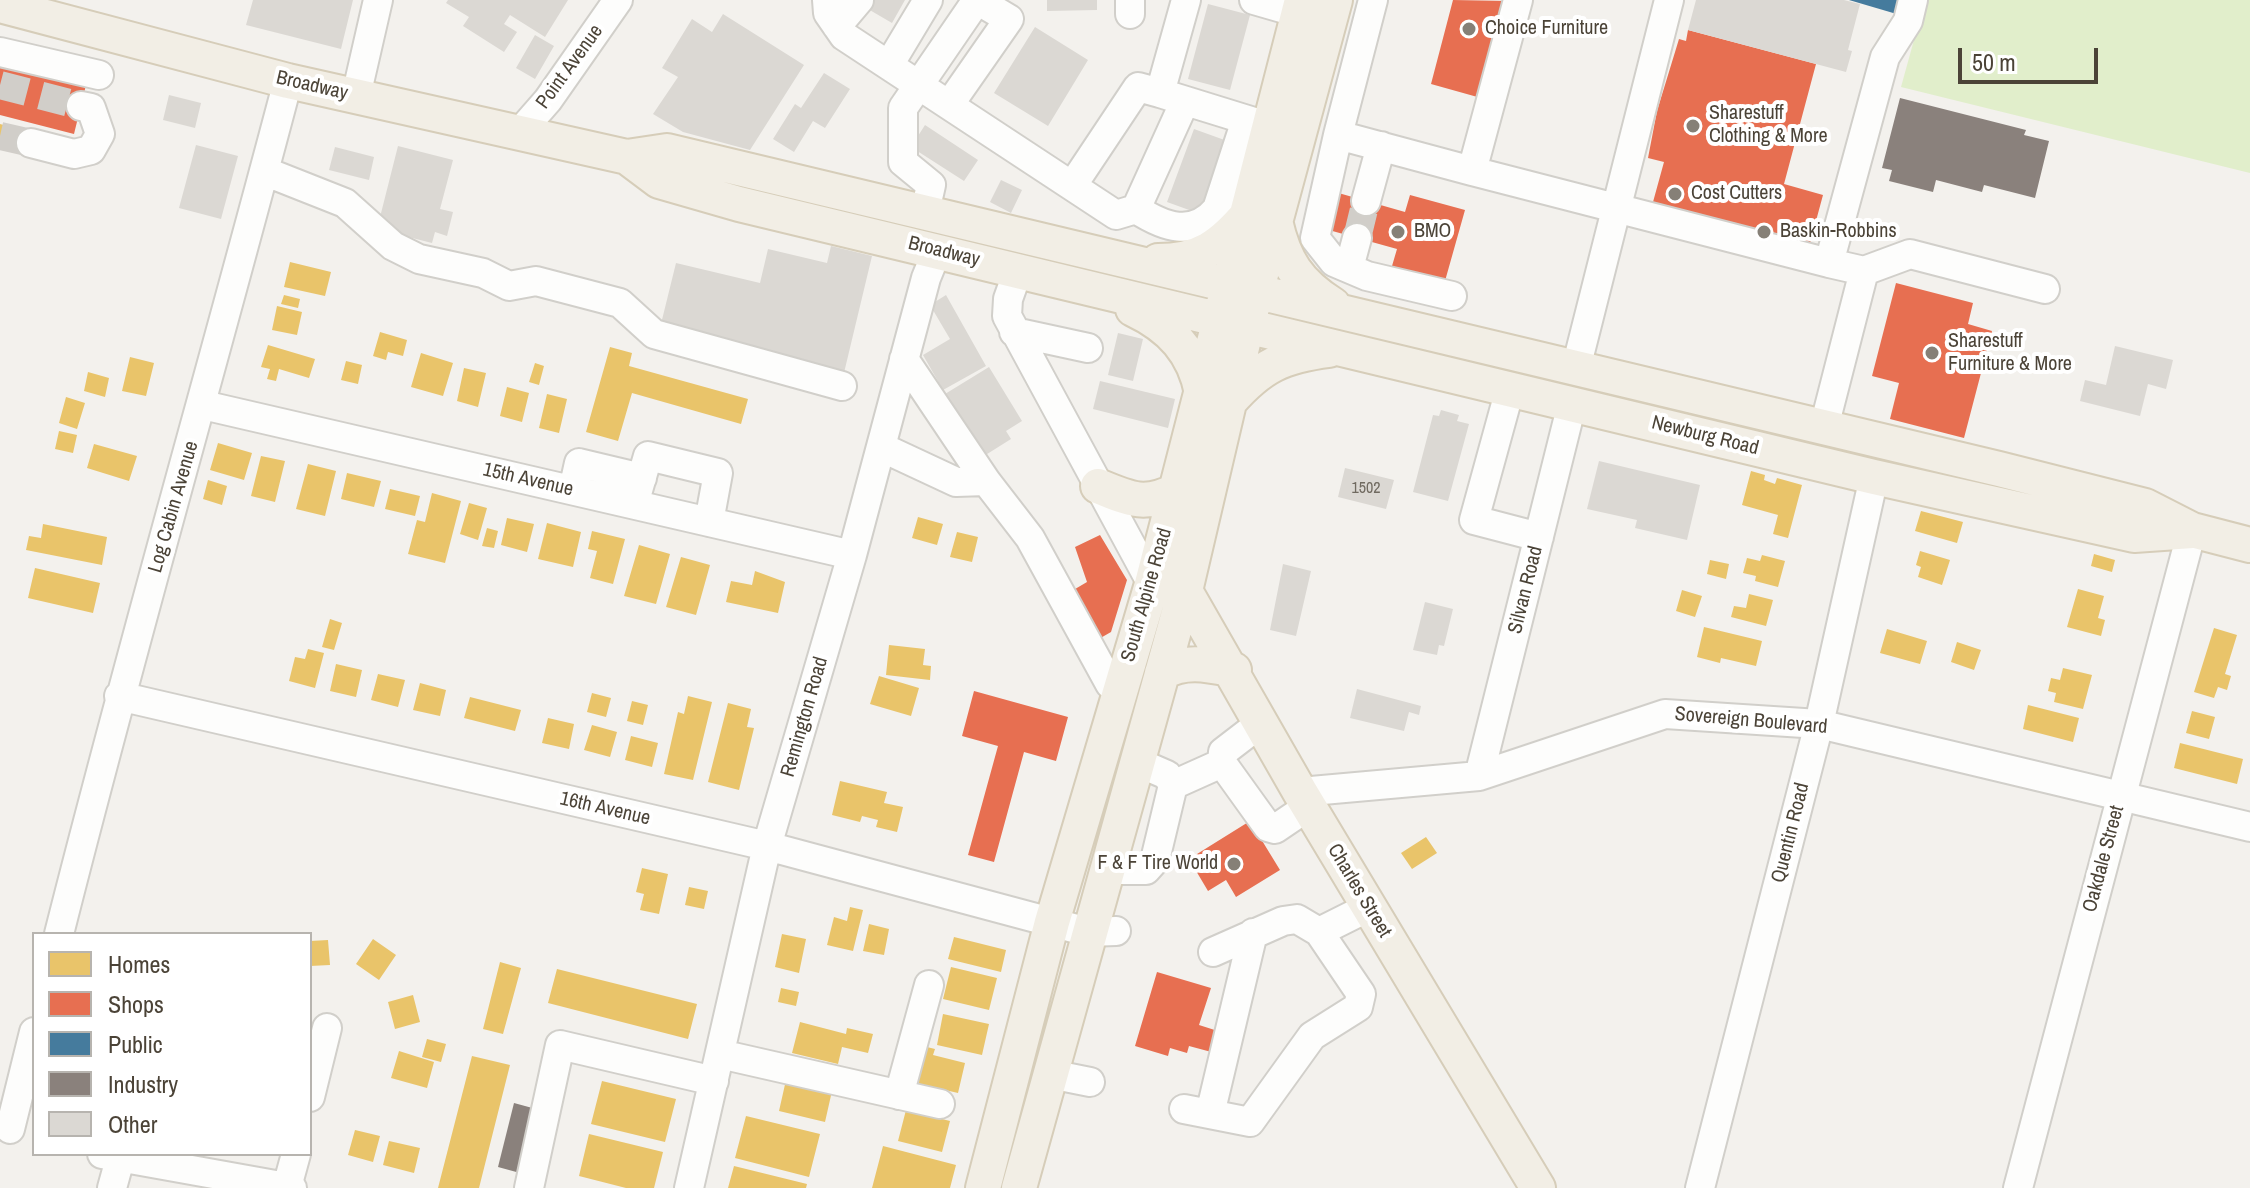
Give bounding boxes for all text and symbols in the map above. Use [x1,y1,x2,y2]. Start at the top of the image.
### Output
place label: Choice Furniture [1485,17,1608,41]
street label: Point Avenue [531,20,609,114]
marker: Choice Furniture [1460,20,1478,38]
scale bar [1962,32,2102,82]
text: 50 m [1972,46,2016,78]
street label: Broadway [274,66,350,106]
place label: Sharestuff Clothing & More [1709,102,1827,149]
marker: Sharestuff Clothing & More [1684,117,1702,135]
place label: Cost Cutters [1691,182,1782,206]
marker: Cost Cutters [1666,185,1684,203]
place label: BMO [1414,220,1451,244]
place label: Baskin-Robbins [1780,220,1897,244]
marker: BMO [1389,223,1407,241]
marker: Baskin-Robbins [1755,223,1773,241]
street label: Broadway [906,232,982,272]
place label: Sharestuff Furniture & More [1948,330,2072,377]
marker: Sharestuff Furniture & More [1923,344,1941,362]
street label: Newburg Road [1649,411,1761,461]
street label: Log Cabin Avenue [144,439,204,575]
street label: 15th Avenue [481,458,575,502]
house number: 1502 [1351,479,1381,499]
street label: South Alpine Road [1116,526,1178,664]
street label: Silvan Road [1504,544,1548,636]
street label: Remington Road [776,654,834,780]
street label: Sovereign Boulevard [1674,702,1828,740]
street label: Quentin Road [1767,781,1815,885]
street label: 16th Avenue [558,787,652,831]
street label: Oakdale Street [2078,803,2130,915]
street label: Charles Street [1322,840,1396,942]
place label: F & F Tire World [1097,852,1218,876]
marker: F & F Tire World [1225,855,1243,873]
legend [32,932,312,1156]
text: Homes [108,948,170,980]
text: Shops [108,988,164,1020]
text: Public [108,1028,163,1060]
text: Industry [108,1068,178,1100]
text: Other [108,1108,157,1140]

